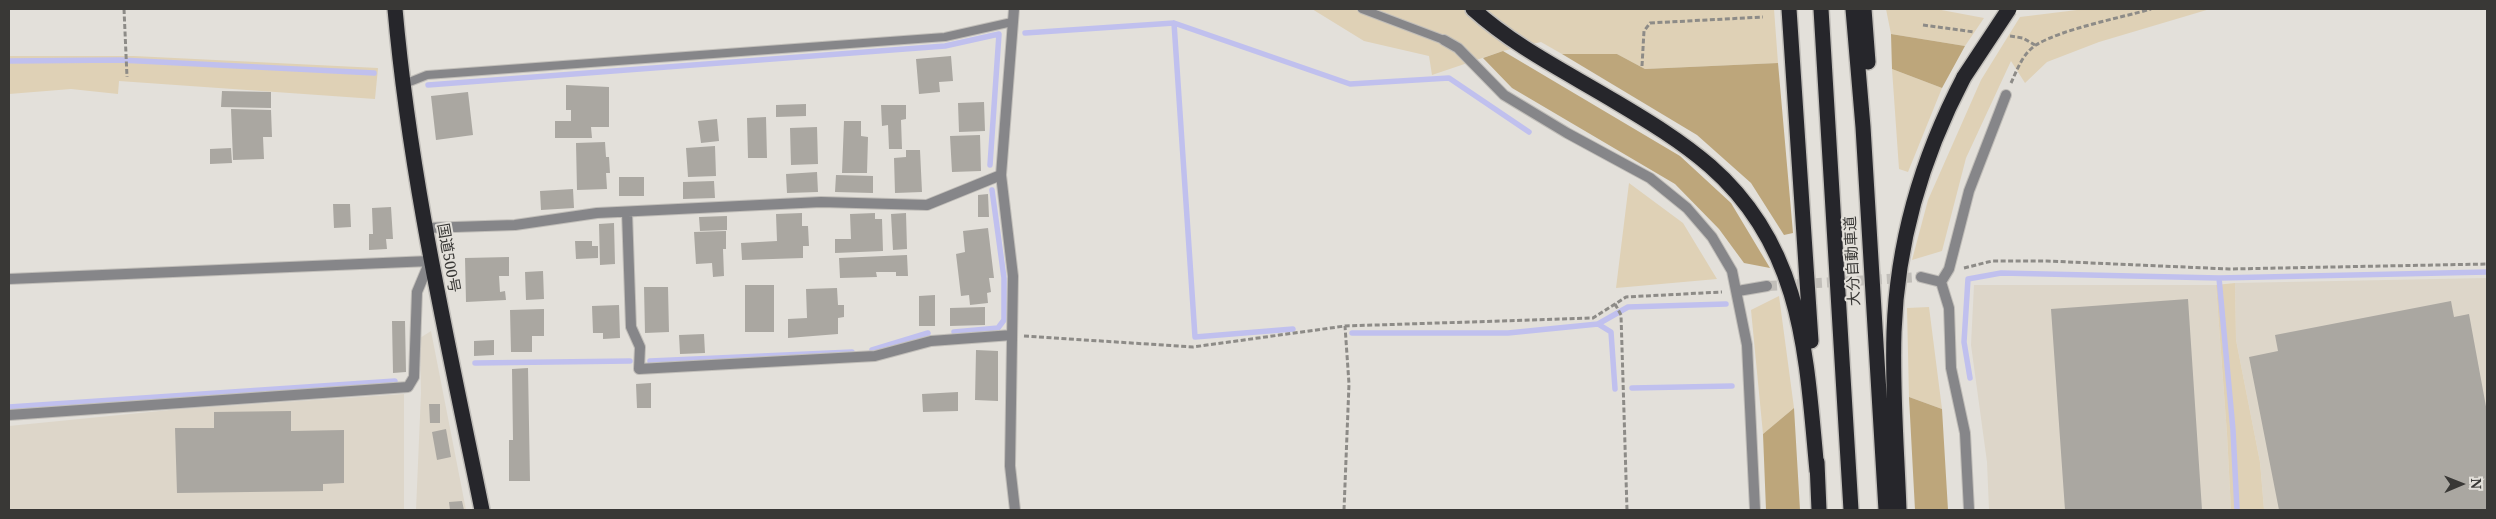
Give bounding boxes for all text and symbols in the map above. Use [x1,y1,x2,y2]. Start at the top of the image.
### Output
street label: 大分自動車道 [1842,216,1864,306]
street label: 国道500号 [433,222,463,294]
north arrow [2436,459,2486,509]
text: N [2467,478,2486,489]

